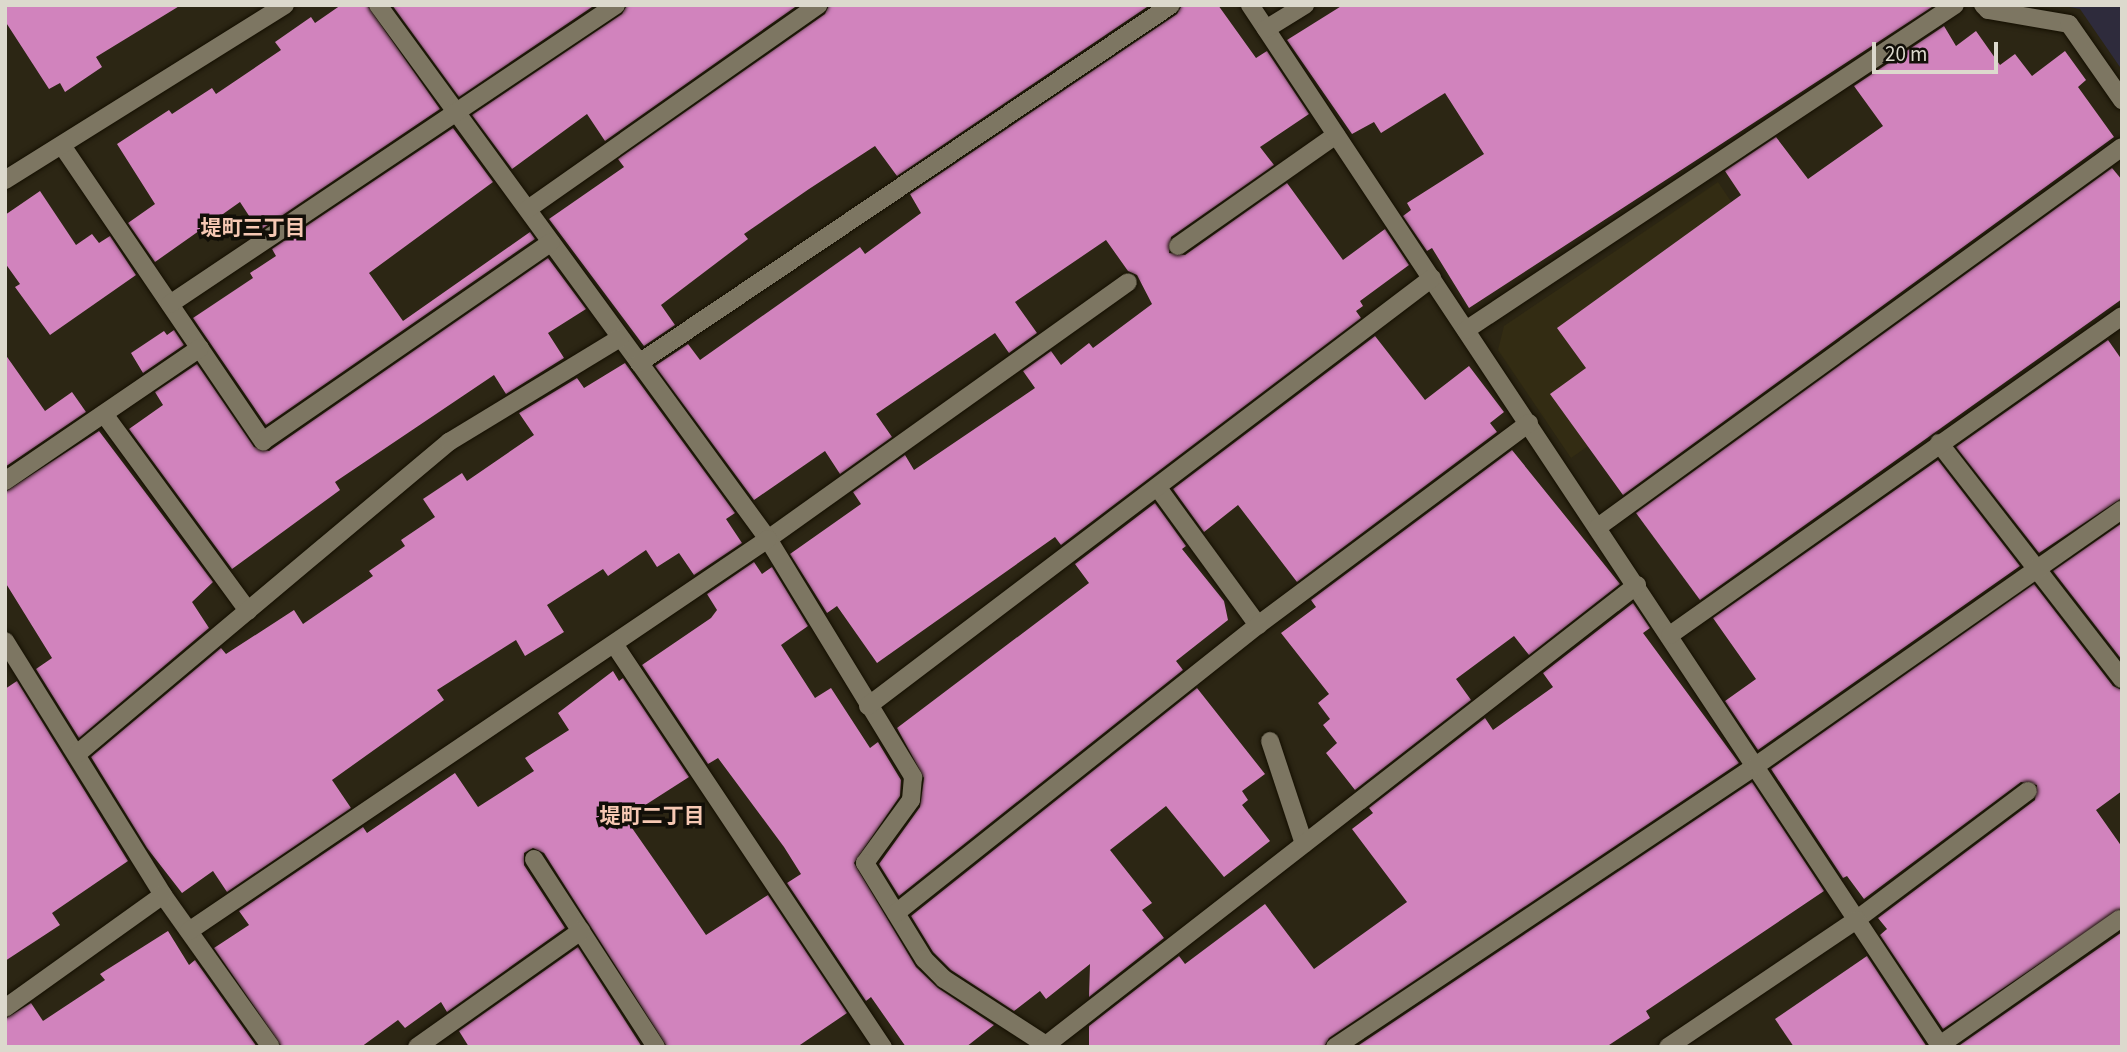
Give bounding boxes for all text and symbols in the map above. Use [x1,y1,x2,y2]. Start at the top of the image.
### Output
scale bar [1875,28,2001,72]
text: 20 m [1885,39,1927,69]
district label: 堤町三丁目 [201,215,305,241]
district label: 堤町二丁目 [600,803,704,829]

